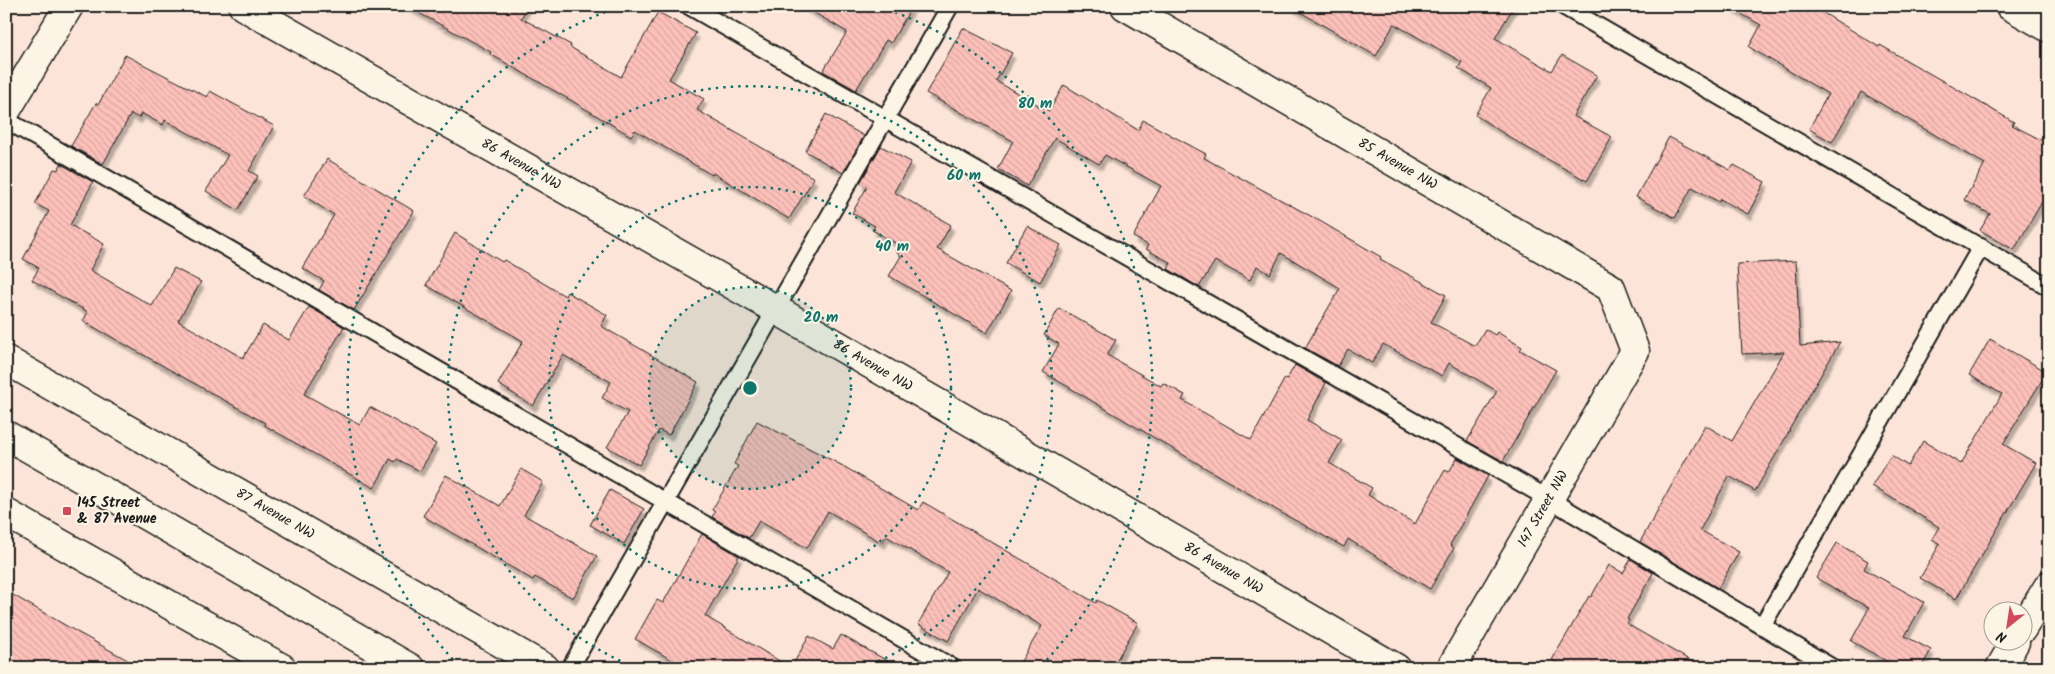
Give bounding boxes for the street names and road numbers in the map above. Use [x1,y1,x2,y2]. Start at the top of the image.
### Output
street label: 85 Avenue NW [1353,132,1441,196]
street label: 86 Avenue NW [477,133,565,196]
street label: 86 Avenue NW [829,334,917,397]
street label: 147 Street NW [1512,466,1574,552]
street label: 87 Avenue NW [232,482,319,545]
street label: 86 Avenue NW [1179,536,1267,600]

